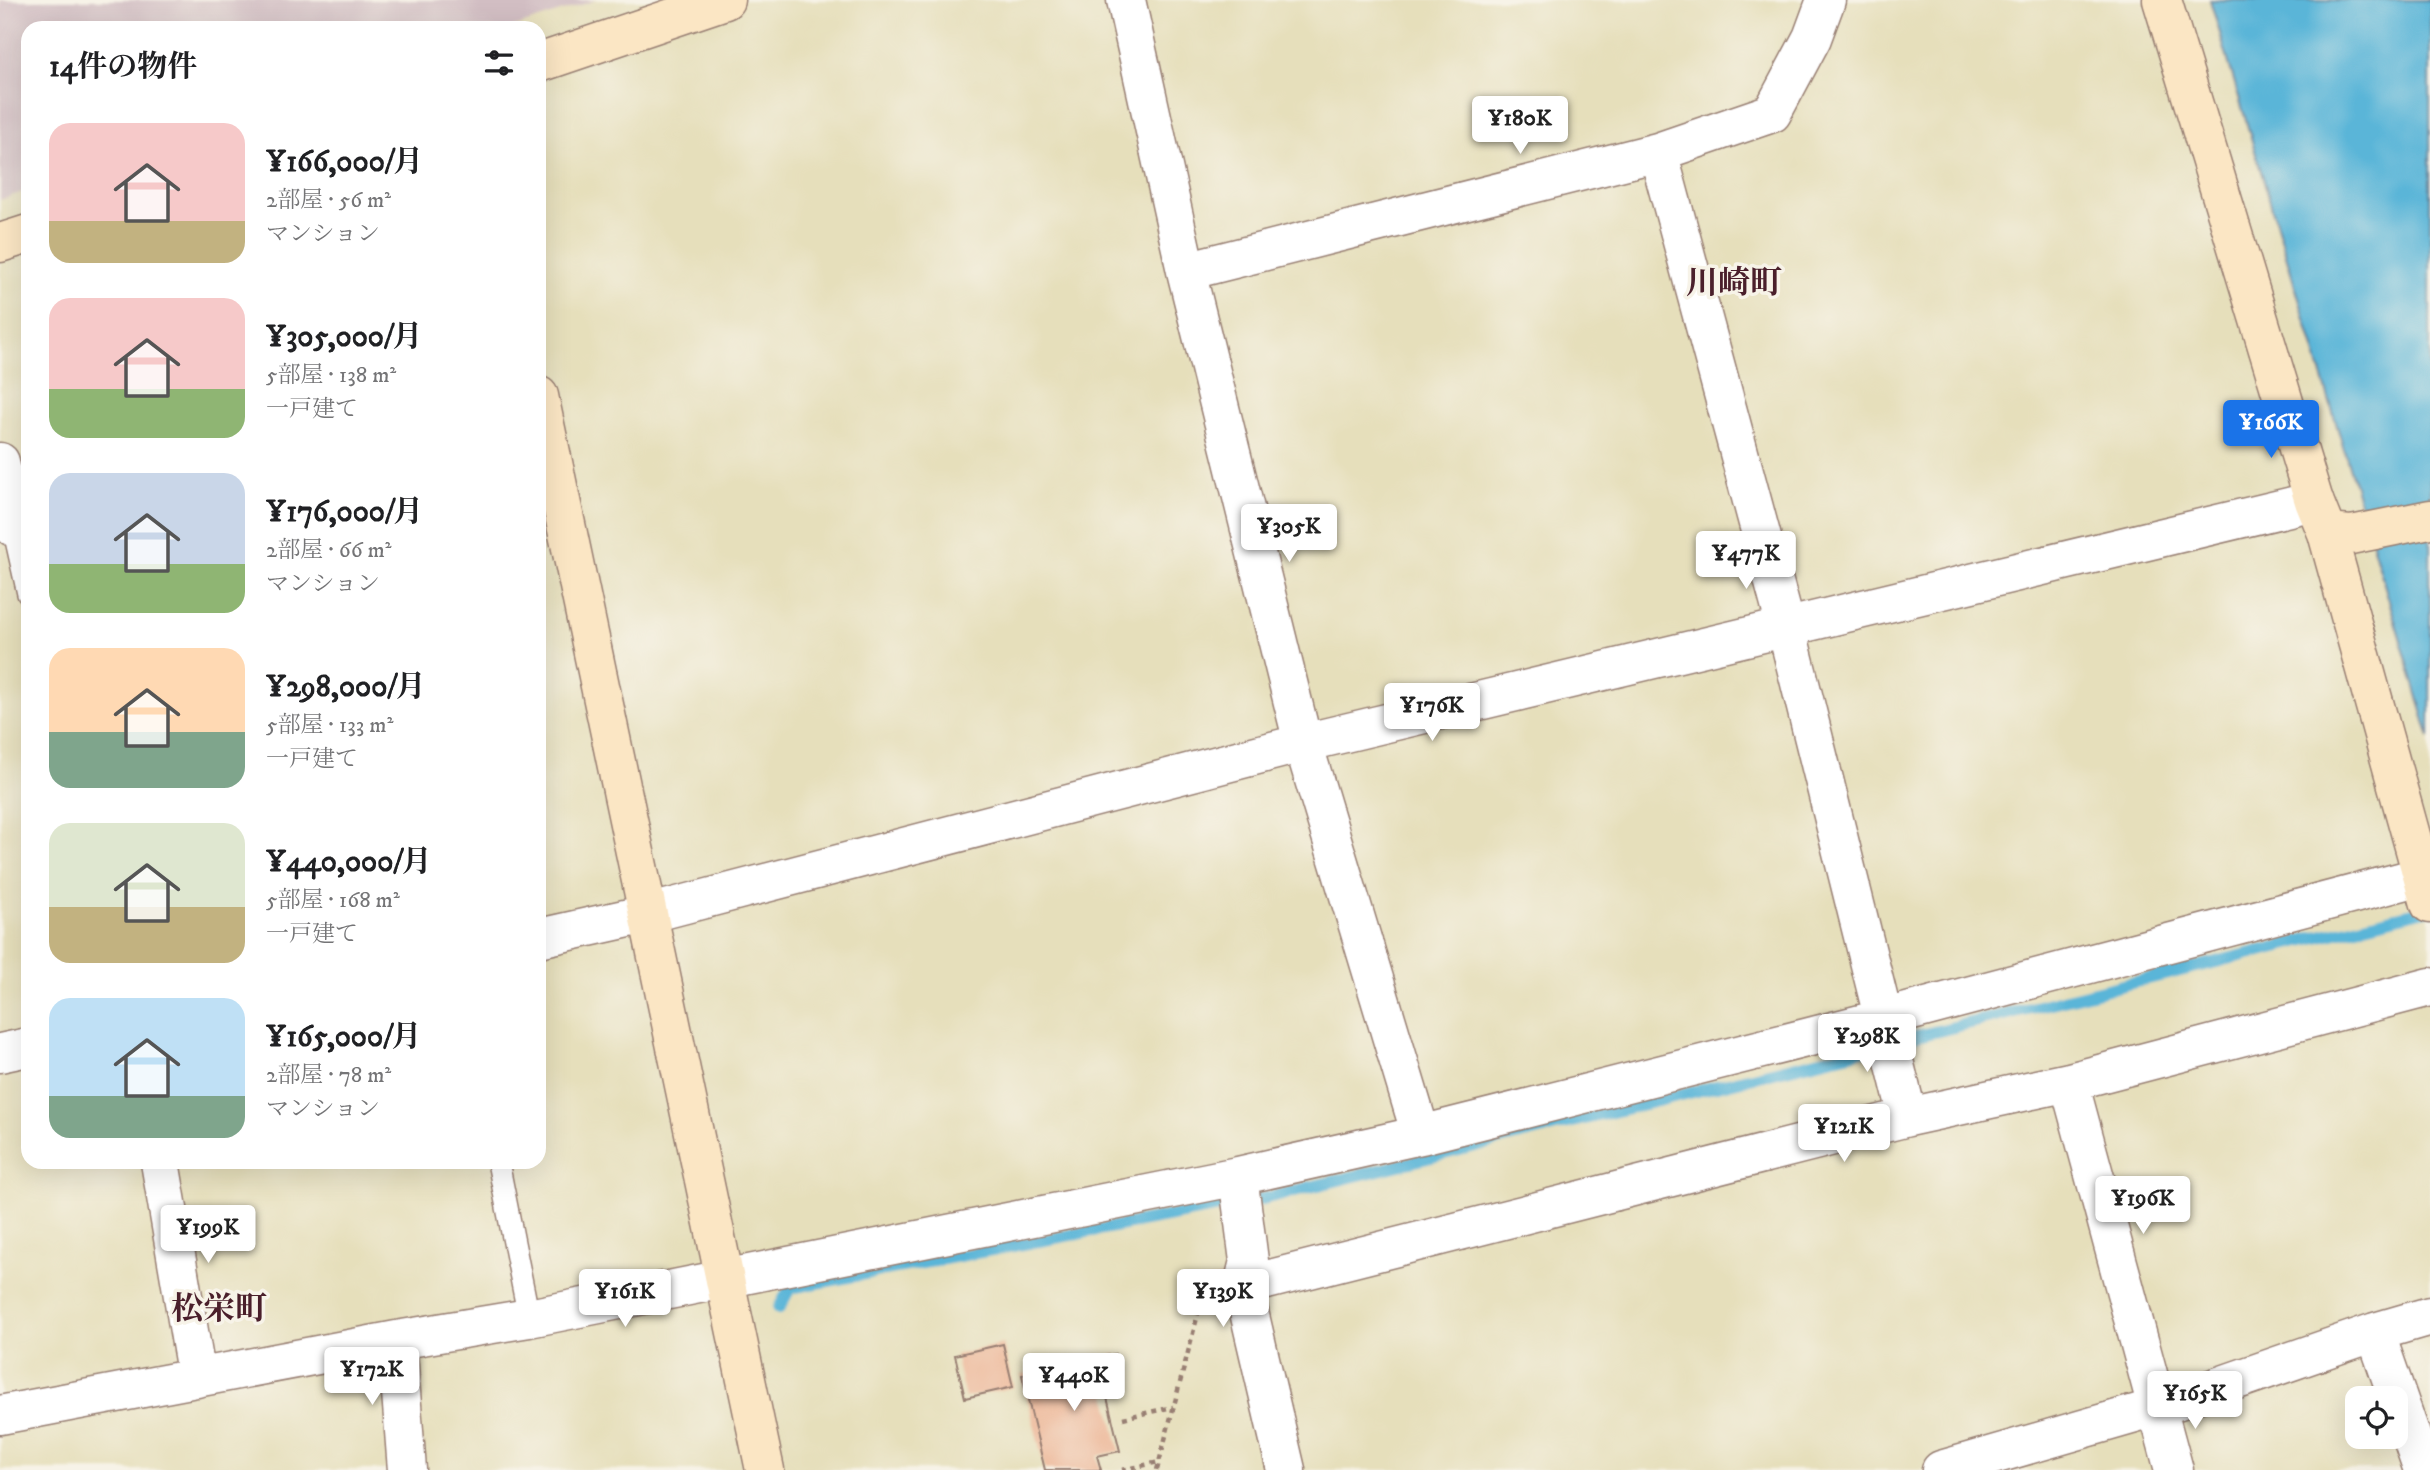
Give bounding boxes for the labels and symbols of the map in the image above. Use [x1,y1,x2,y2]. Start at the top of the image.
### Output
pin: ¥180K [1471,96,1569,156]
district label: 川崎町 [1686,264,1782,304]
pin: ¥166K [2222,400,2320,460]
pin: ¥305K [1240,504,1338,564]
pin: ¥477K [1697,532,1795,591]
pin: ¥176K [1383,684,1481,743]
pin: ¥298K [1818,1014,1916,1074]
pin: ¥121K [1795,1104,1893,1164]
pin: ¥196K [2094,1176,2192,1236]
pin: ¥199K [159,1206,257,1265]
pin: ¥161K [576,1270,674,1329]
pin: ¥139K [1174,1270,1272,1329]
district label: 松栄町 [171,1290,267,1330]
pin: ¥172K [323,1348,421,1407]
pin: ¥440K [1025,1354,1123,1413]
pin: ¥165K [2146,1372,2244,1431]

